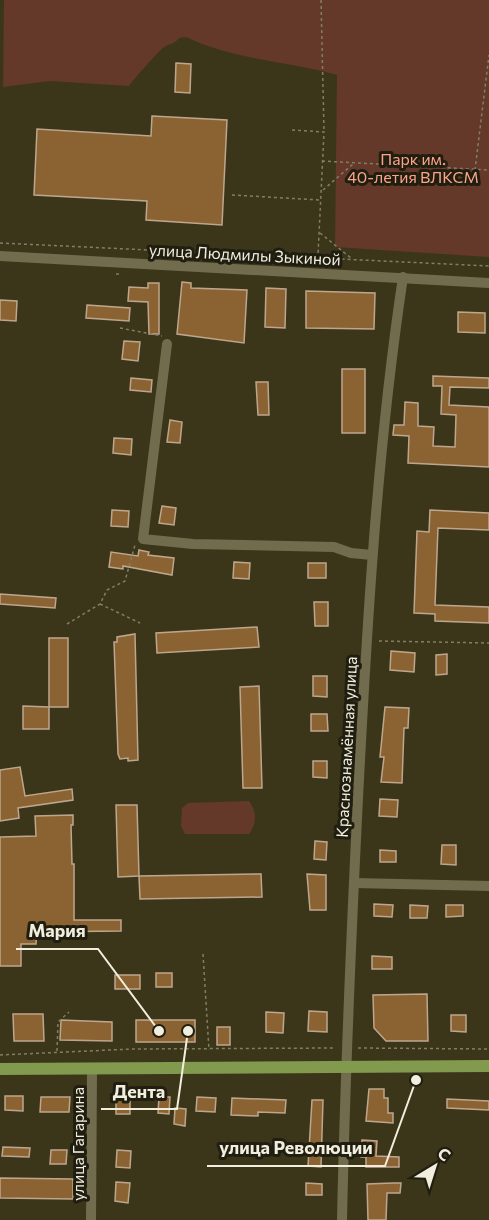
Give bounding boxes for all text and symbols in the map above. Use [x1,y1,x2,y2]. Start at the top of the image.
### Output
park label: Парк им. 40-летия ВЛКСМ [347,149,479,186]
street label: улица Людмилы Зыкиной [149,239,341,269]
street label: Краснознамённая улица [332,656,360,838]
callout: Мария [16,913,98,949]
text: Мария [28,919,86,941]
callout: Дента [101,1073,177,1109]
text: Дента [113,1080,165,1102]
street label: улица Гагарина [68,1087,87,1201]
callout: улица Революции [207,1130,385,1166]
text: улица Революции [219,1136,373,1158]
north arrow [405,1136,465,1196]
text: С [434,1143,455,1165]

